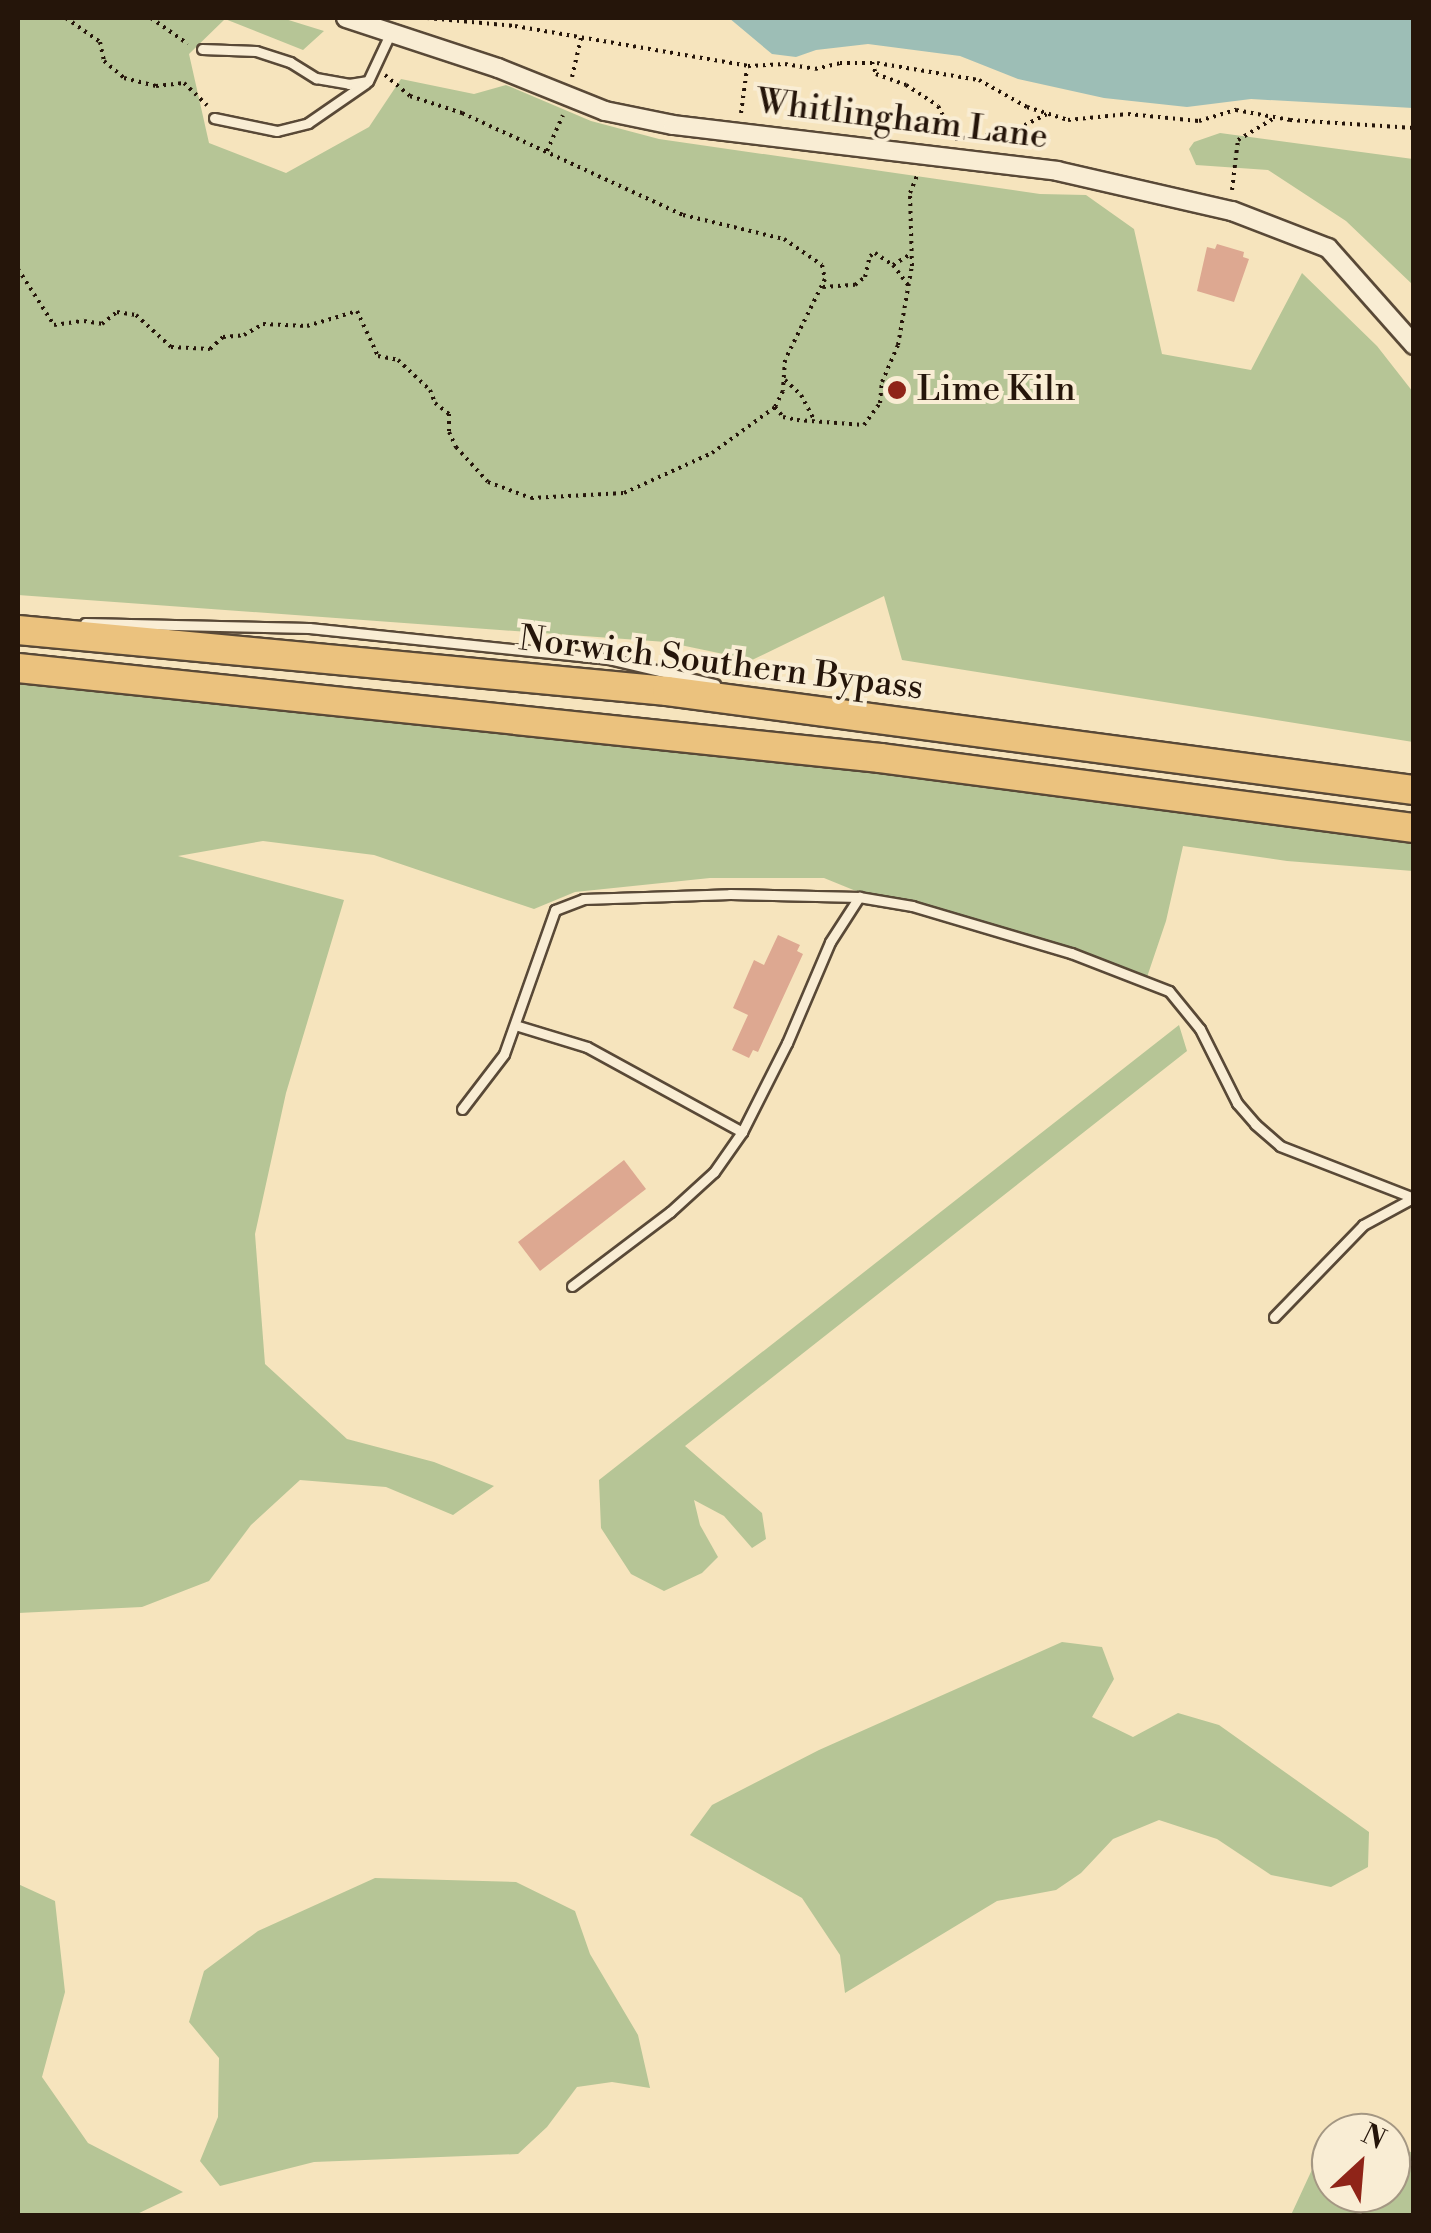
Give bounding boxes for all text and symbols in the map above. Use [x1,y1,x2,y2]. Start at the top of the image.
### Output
street label: Whitlingham Lane [754,81,1050,159]
place label: Lime Kiln [917,369,1076,411]
marker: Lime Kiln [886,379,908,401]
street label: Norwich Southern Bypass [516,618,926,710]
north arrow [1311,2113,1411,2213]
text: N [1356,2117,1391,2158]

